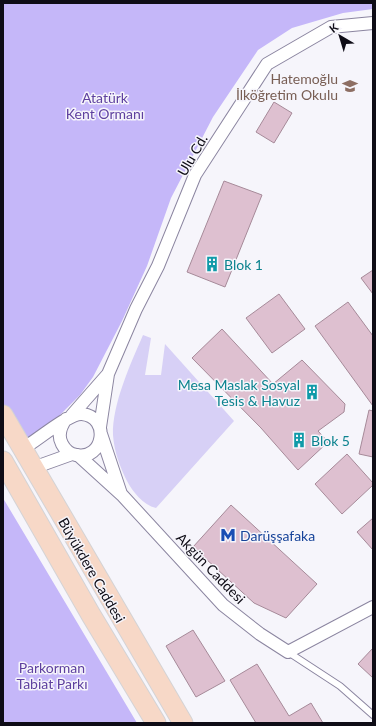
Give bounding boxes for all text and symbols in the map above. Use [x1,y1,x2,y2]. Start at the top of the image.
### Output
north arrow [320,16,360,56]
text: K [327,20,341,35]
place label: Hatemoğlu İlköğretim Okulu [236,70,338,103]
school or university icon: Hatemoğlu İlköğretim Okulu [341,77,359,95]
park label: Atatürk Kent Ormanı [66,89,144,122]
street label: Ulu Cd. [173,131,211,179]
building icon: Blok 1 [203,255,221,273]
place label: Blok 1 [224,256,263,273]
place label: Mesa Maslak Sosyal Tesis & Havuz [178,376,300,409]
building icon: Mesa Maslak Sosyal Tesis & Havuz [303,383,321,401]
building icon: Blok 5 [290,431,308,449]
place label: Blok 5 [311,432,350,449]
street label: Büyükdere Caddesi [55,515,129,625]
metro station icon: Darüşşafaka [219,526,237,544]
place label: Darüşşafaka [240,527,315,544]
street label: Akgün Caddesi [173,529,249,607]
park label: Parkorman Tabiat Parkı [16,659,88,692]

